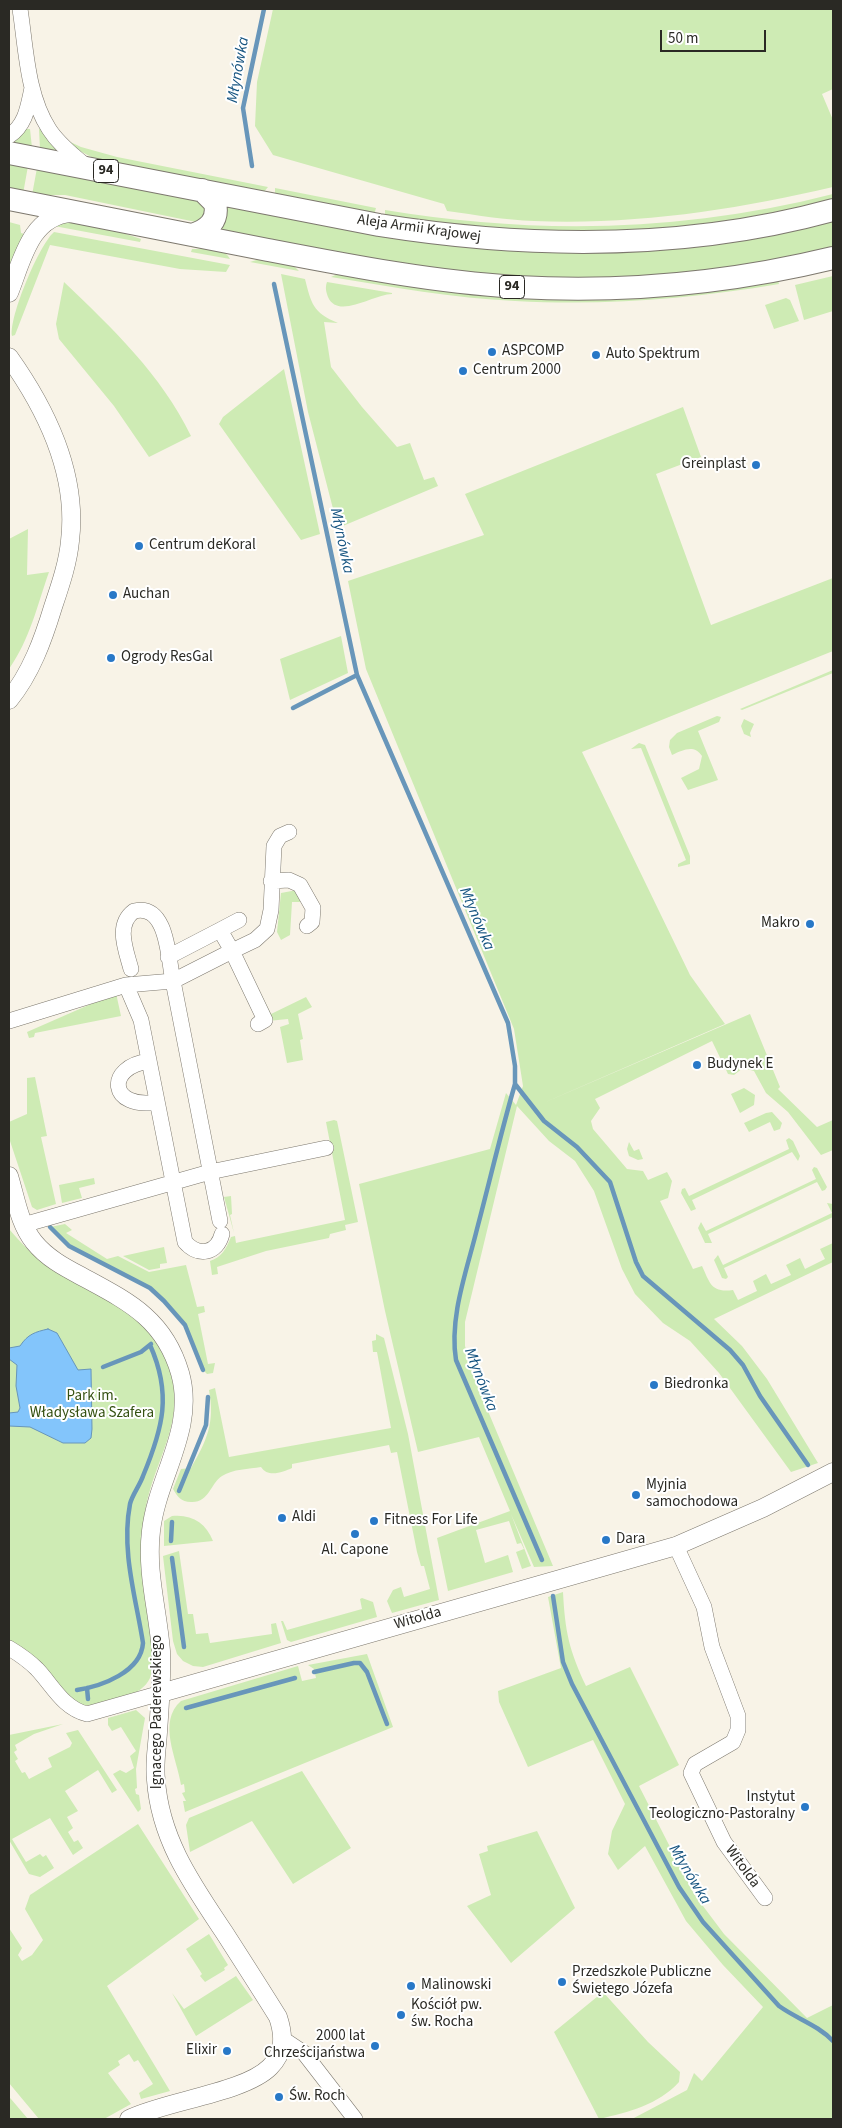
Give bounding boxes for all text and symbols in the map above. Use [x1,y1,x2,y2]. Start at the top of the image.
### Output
scale bar [662,20,768,52]
text: 50 m [668,28,698,49]
water label: Młynówka [224,35,254,105]
road number: 94 [94,160,118,182]
street label: Aleja Armii Krajowej [356,211,482,247]
road number: 94 [500,276,524,298]
place label: ASPCOMP [502,343,564,361]
marker: ASPCOMP [486,346,498,358]
place label: Auto Spektrum [606,346,700,364]
marker: Auto Spektrum [590,349,602,361]
place label: Centrum 2000 [473,362,561,380]
marker: Centrum 2000 [457,365,469,377]
place label: Greinplast [682,456,746,474]
marker: Greinplast [750,459,762,471]
water label: Młynówka [325,506,357,576]
place label: Centrum deKoral [149,537,256,555]
marker: Centrum deKoral [133,540,145,552]
place label: Auchan [123,586,170,604]
marker: Auchan [107,589,119,601]
place label: Ogrody ResGal [121,649,213,667]
marker: Ogrody ResGal [105,652,117,664]
water label: Młynówka [454,885,498,953]
place label: Makro [761,915,800,933]
marker: Makro [804,918,816,930]
place label: Budynek E [707,1056,773,1074]
marker: Budynek E [691,1059,703,1071]
water label: Młynówka [459,1345,501,1415]
place label: Biedronka [664,1376,728,1394]
marker: Biedronka [648,1379,660,1391]
park label: Park im. Władysława Szafera [30,1388,154,1423]
place label: Myjnia samochodowa [646,1477,738,1512]
marker: Myjnia samochodowa [630,1489,642,1501]
place label: Aldi [292,1509,316,1527]
marker: Aldi [276,1512,288,1524]
place label: Fitness For Life [384,1512,478,1530]
marker: Fitness For Life [368,1515,380,1527]
marker: Al. Capone [349,1528,361,1540]
place label: Dara [616,1531,645,1549]
marker: Dara [600,1534,612,1546]
place label: Al. Capone [322,1542,388,1560]
street label: Witolda [392,1604,444,1634]
street label: Ignacego Paderewskiego [149,1635,167,1789]
place label: Instytut Teologiczno-Pastoralny [649,1789,795,1824]
marker: Instytut Teologiczno-Pastoralny [799,1801,811,1813]
water label: Młynówka [664,1841,714,1909]
street label: Witolda [721,1842,763,1892]
place label: Przedszkole Publiczne Świętego Józefa [572,1964,711,1999]
marker: Przedszkole Publiczne Świętego Józefa [556,1976,568,1988]
place label: Malinowski [421,1977,491,1995]
marker: Malinowski [405,1980,417,1992]
place label: Kościół pw. św. Rocha [411,1997,482,2032]
marker: Kościół pw. św. Rocha [395,2009,407,2021]
place label: 2000 lat Chrześcijaństwa [264,2028,365,2063]
marker: 2000 lat Chrześcijaństwa [369,2040,381,2052]
place label: Elixir [186,2042,217,2060]
marker: Elixir [221,2045,233,2057]
place label: Św. Roch [289,2088,345,2106]
marker: Św. Roch [273,2091,285,2103]

